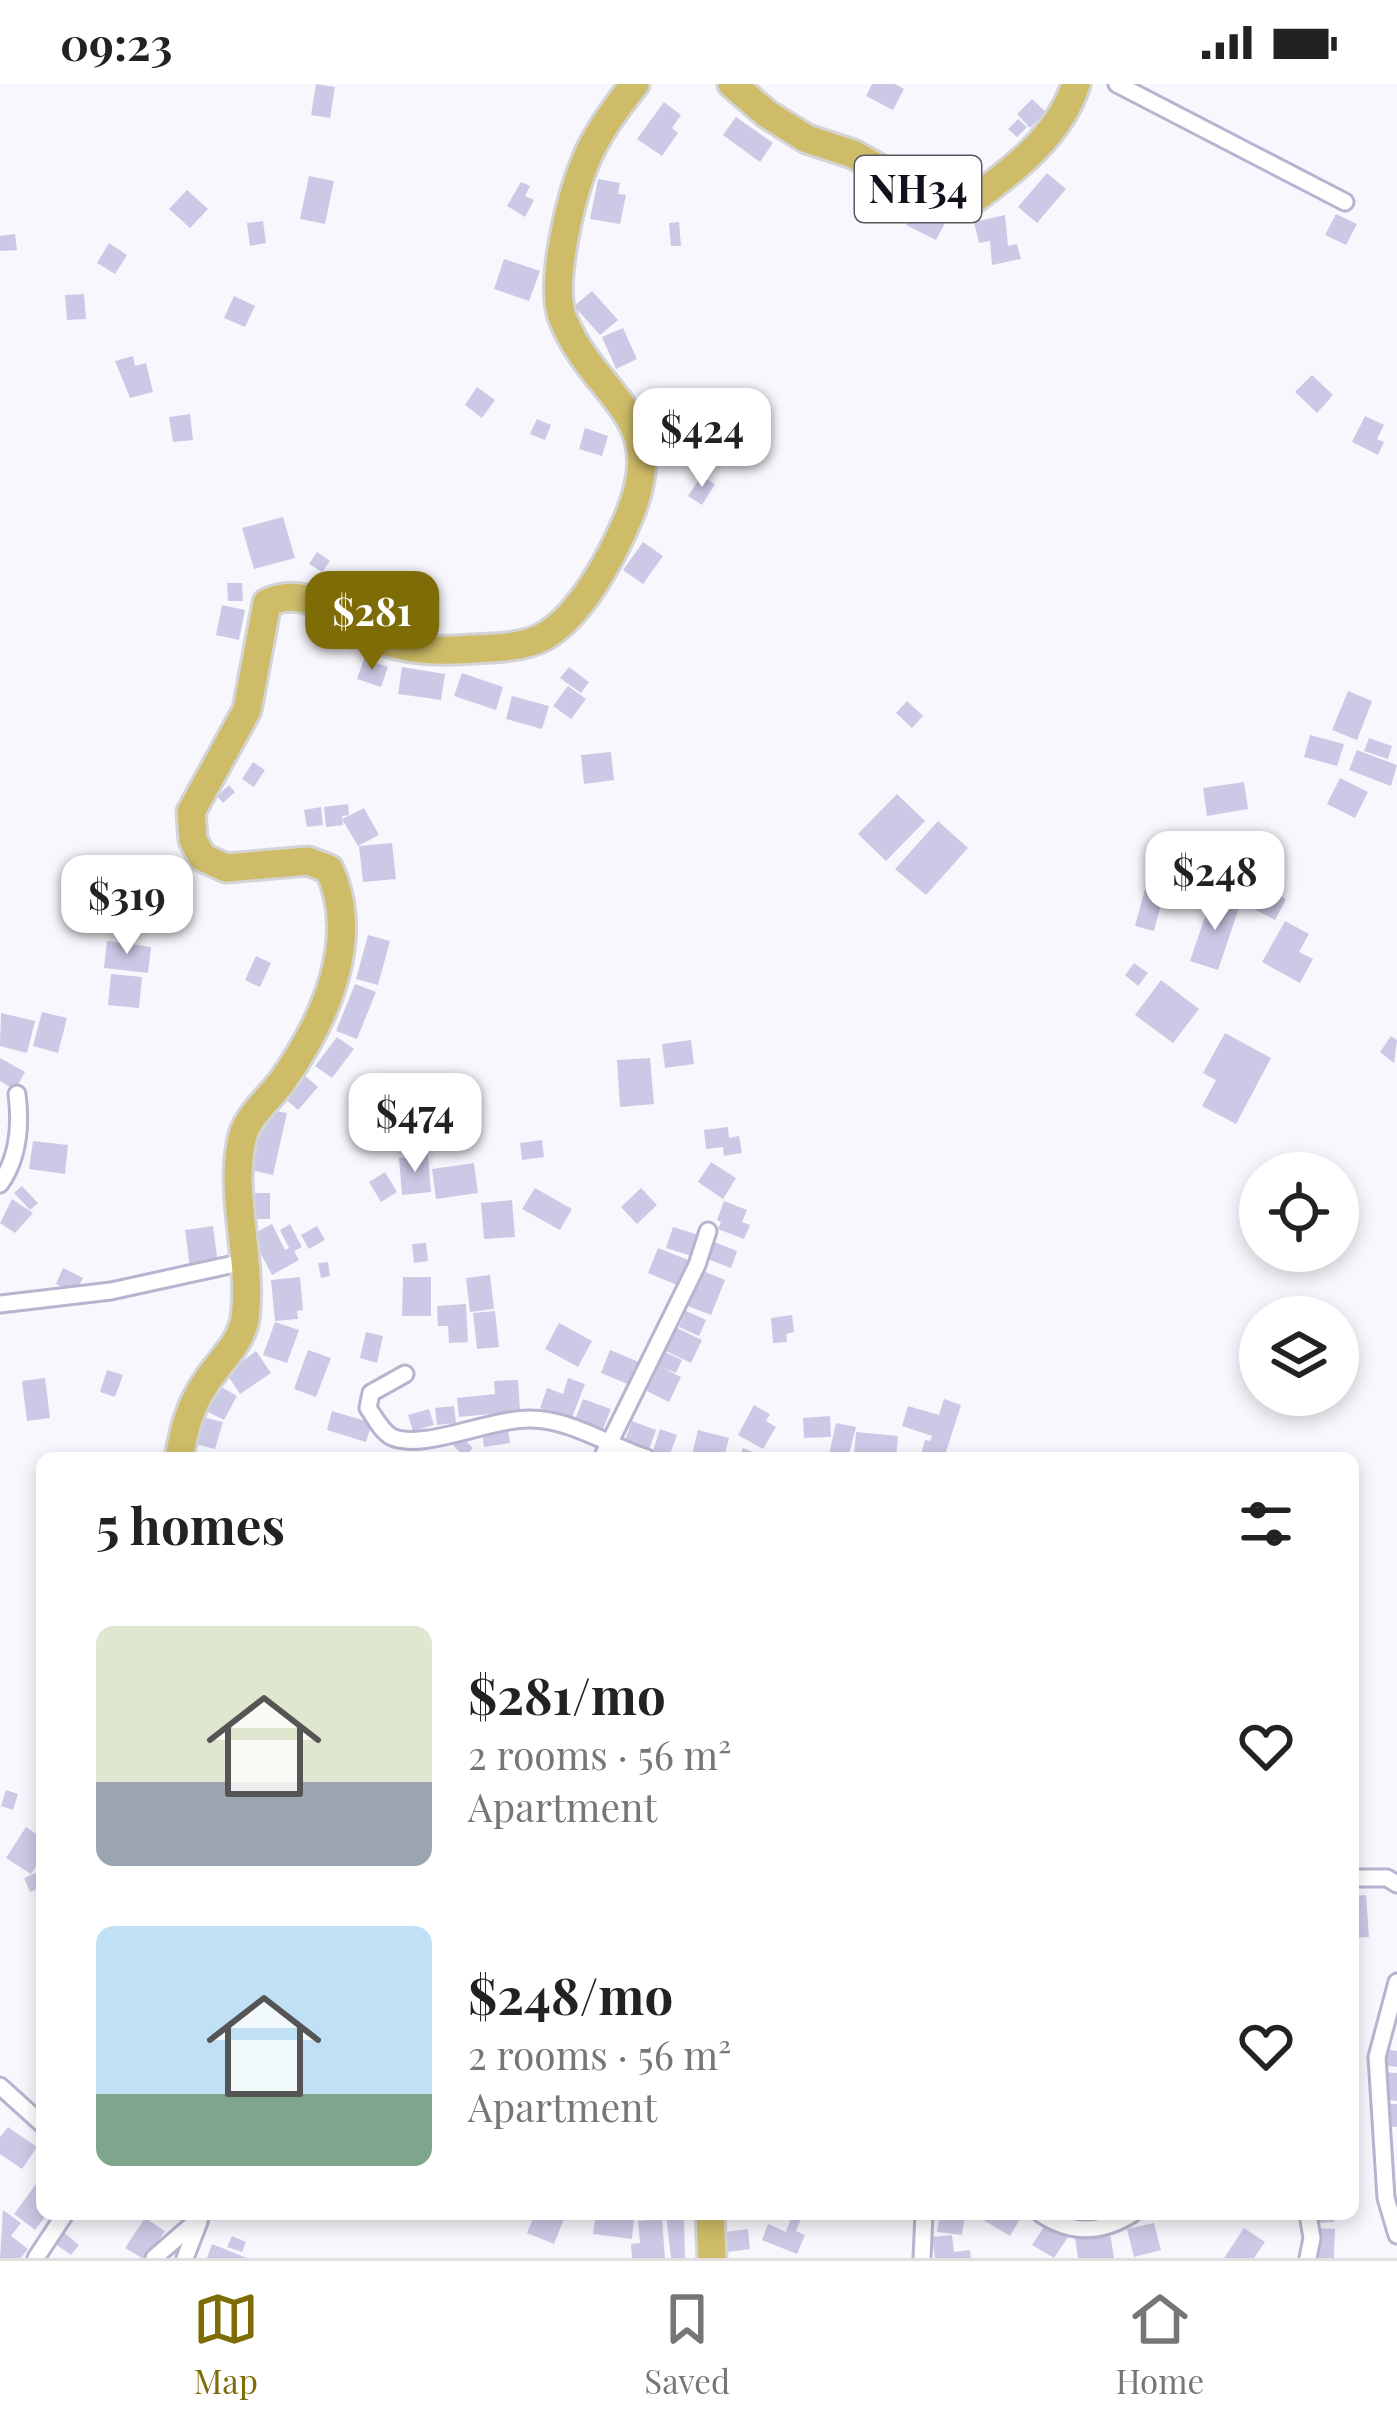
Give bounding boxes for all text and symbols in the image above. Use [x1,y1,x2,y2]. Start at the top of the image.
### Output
text: 09:23 [60,12,172,72]
road number: NH34 [855,156,981,222]
pin: $424 [631,388,773,490]
text: $424 [660,401,744,453]
pin: $281 [301,571,443,673]
text: $281 [332,584,412,636]
pin: $248 [1144,831,1286,933]
text: $248 [1172,844,1258,896]
pin: $319 [56,855,198,957]
text: $319 [88,868,166,920]
pin: $474 [344,1073,486,1175]
text: $474 [376,1086,454,1138]
map controls [1239,1152,1359,1416]
button: locate [1239,1152,1359,1272]
button: layers [1239,1296,1359,1416]
text: 5 homes [96,1490,285,1558]
icon: filters [1233,1491,1299,1557]
text: $281/mo [468,1660,666,1728]
icon: home [192,1674,336,1818]
icon: heart [1233,1713,1299,1779]
text: 2 rooms · 56 m² [468,1728,731,1780]
text: Apartment [468,1780,657,1832]
text: $248/mo [468,1960,673,2028]
icon: home [192,1974,336,2118]
icon: heart [1233,2013,1299,2079]
text: 2 rooms · 56 m² [468,2028,731,2080]
text: Apartment [468,2080,657,2132]
tab: Map [193,2286,259,2402]
tab: Saved [644,2286,730,2402]
tab: Home [1116,2286,1204,2402]

